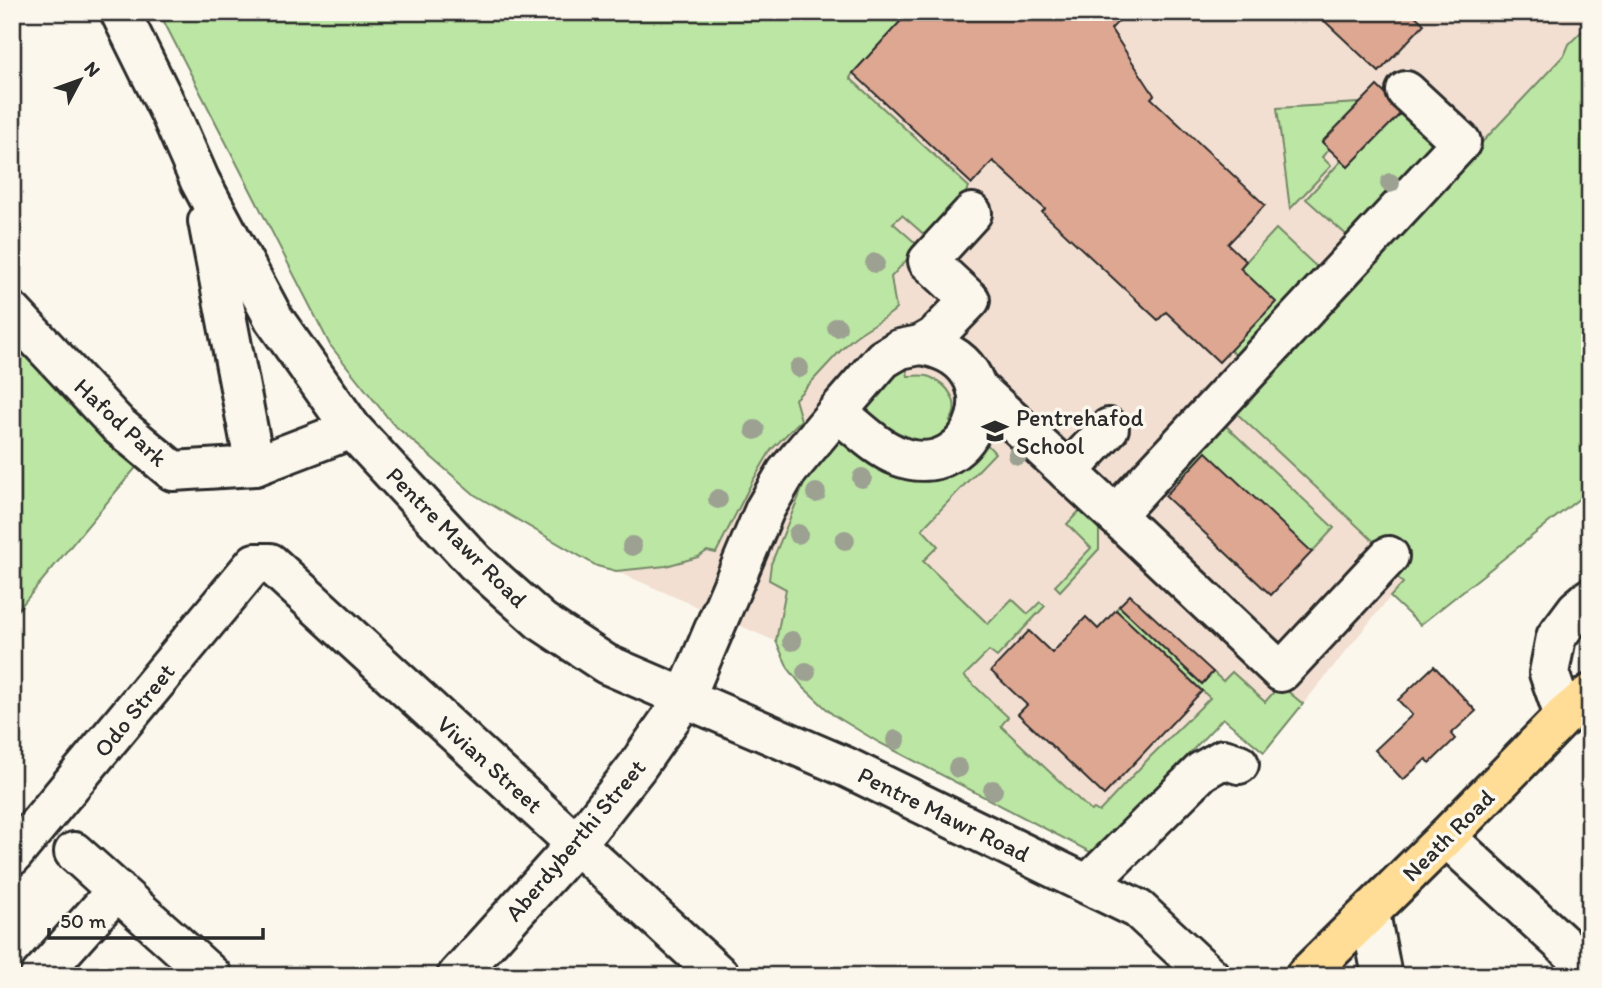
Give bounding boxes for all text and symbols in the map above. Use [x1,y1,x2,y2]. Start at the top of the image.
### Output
north arrow [46,46,116,116]
text: N [80,57,105,82]
street label: Hafod Park [68,372,174,473]
place label: Pentrehafod School [1016,403,1144,460]
school or university icon: Pentrehafod School [980,416,1010,446]
street label: Pentre Mawr Road [380,460,534,614]
street label: Odo Street [87,657,181,763]
street label: Vivian Street [431,709,549,819]
street label: Aberdyberthi Street [499,753,651,927]
street label: Pentre Mawr Road [853,760,1035,868]
street label: Neath Road [1396,783,1500,887]
scale bar [49,897,262,941]
text: 50 m [60,908,107,933]

